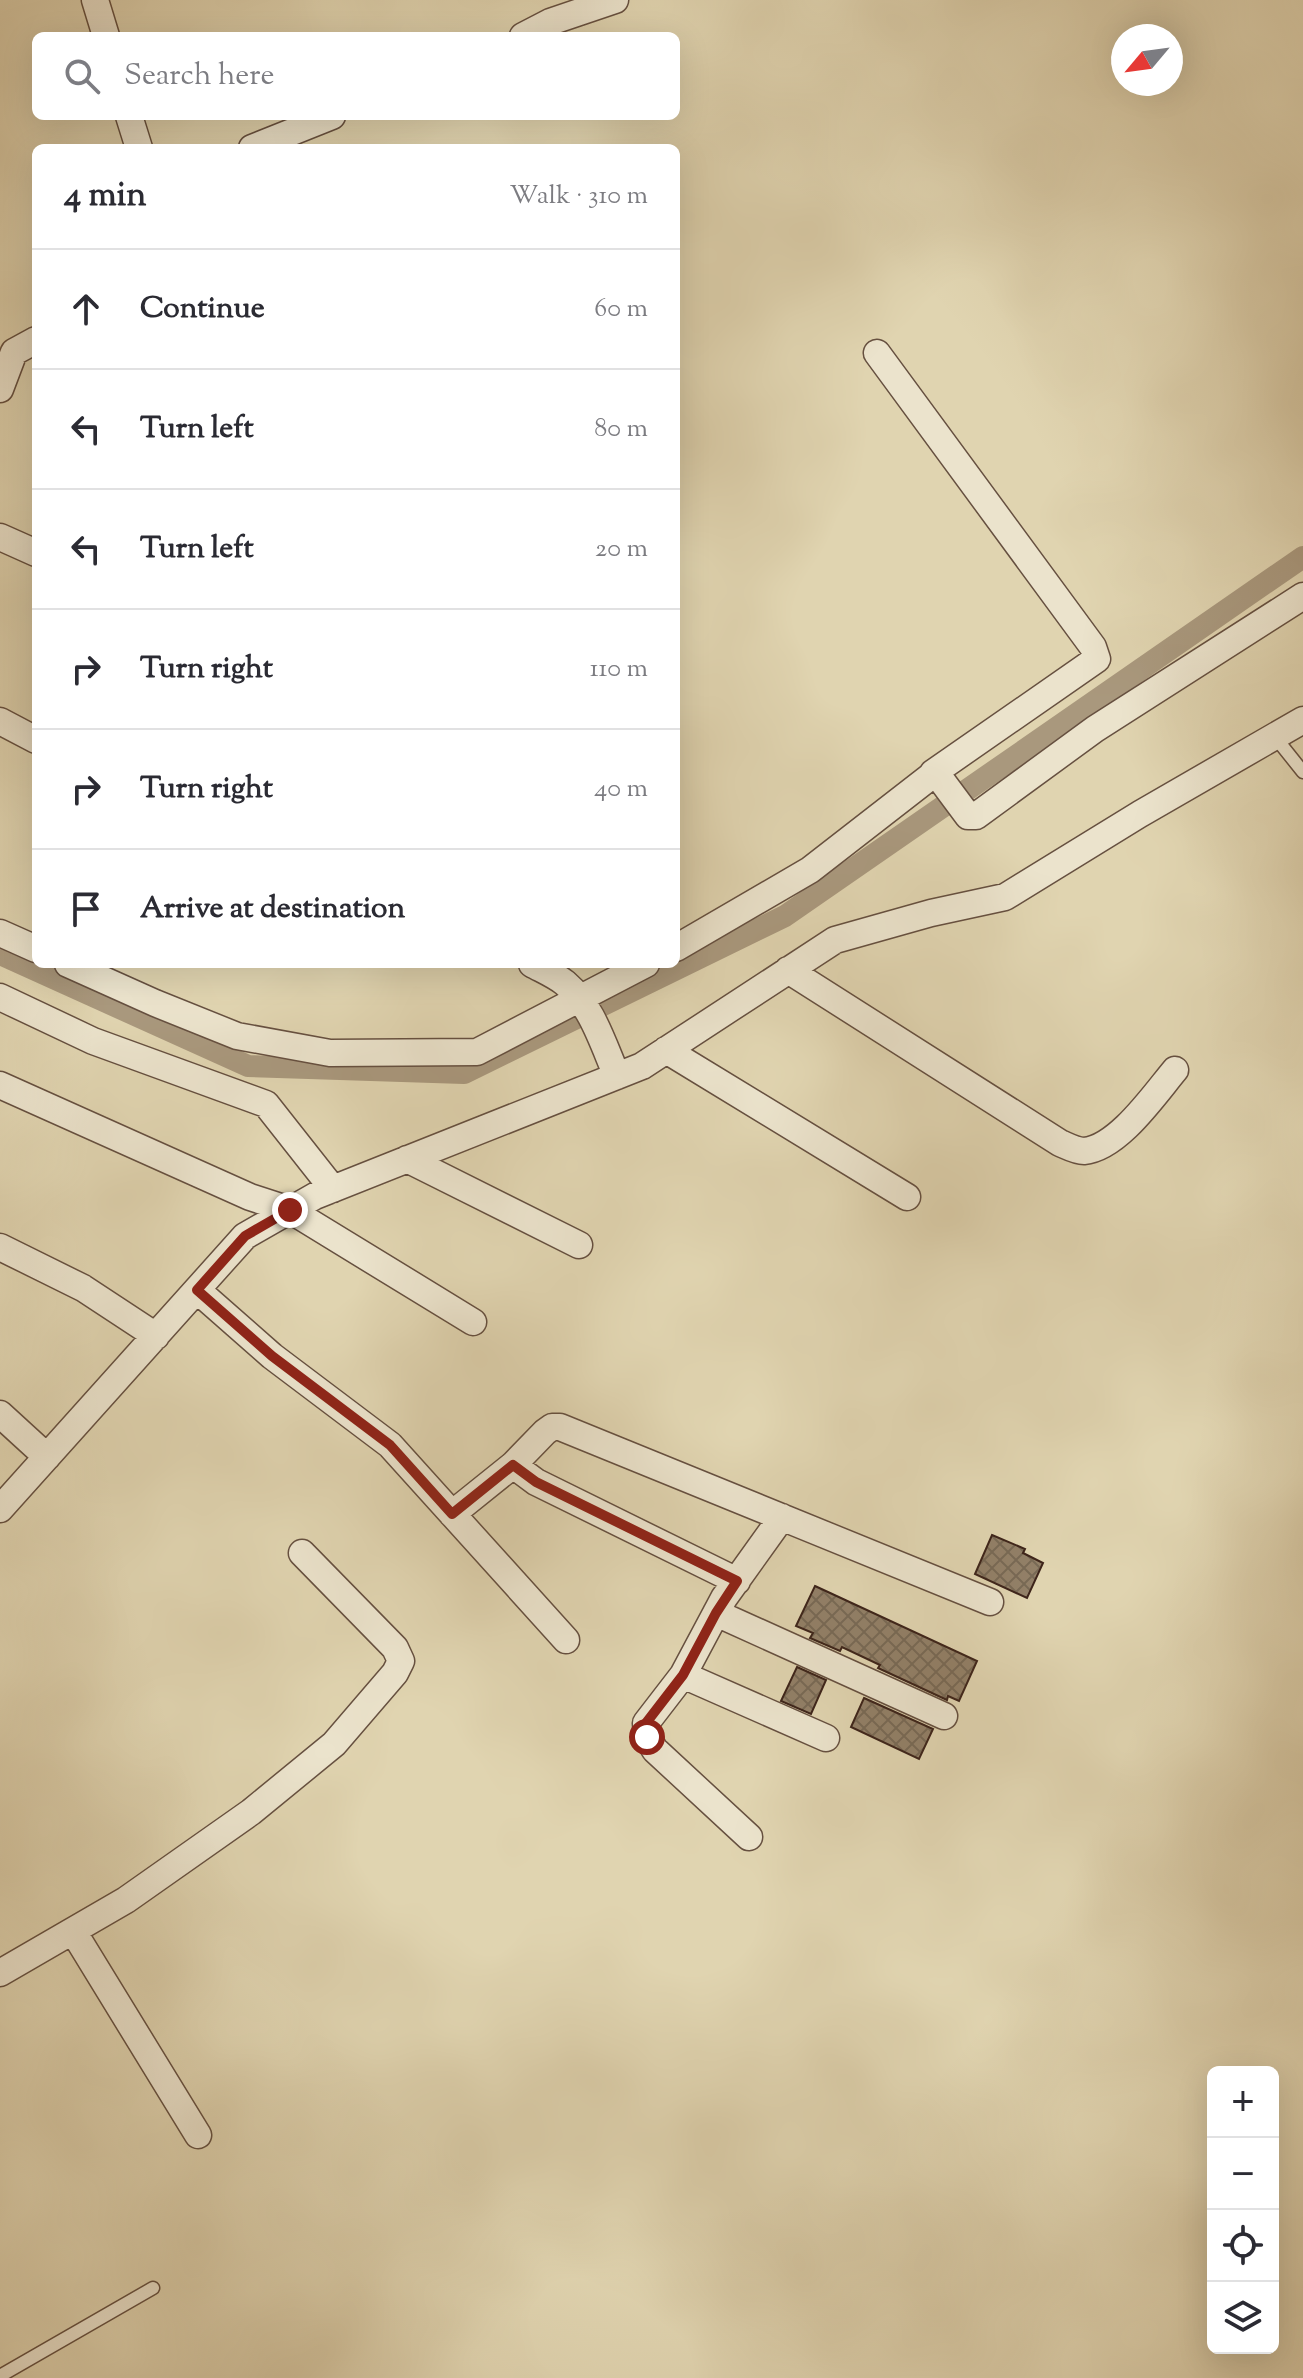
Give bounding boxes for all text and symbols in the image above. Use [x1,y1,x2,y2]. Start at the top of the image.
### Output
north arrow [1111,24,1183,96]
search box [32,32,680,120]
icon: search [60,54,104,98]
text: Search here [124,55,274,98]
text: 4 min [64,172,146,221]
text: Walk · 310 m [509,178,648,215]
icon: ahead [64,287,108,331]
text: Continue [140,288,265,331]
text: 60 m [594,291,648,328]
icon: left [64,407,108,451]
text: Turn left [140,408,254,451]
text: 80 m [594,411,648,448]
icon: left [64,527,108,571]
text: Turn left [140,528,254,571]
text: 20 m [595,531,648,568]
icon: right [64,647,108,691]
text: Turn right [140,648,273,691]
text: 110 m [590,651,648,688]
icon: right [64,767,108,811]
text: Turn right [140,768,273,811]
text: 40 m [594,771,648,808]
icon: arrive [64,887,108,931]
text: Arrive at destination [140,888,405,931]
route end [272,1192,308,1228]
route start [629,1719,665,1755]
map controls [1207,2066,1279,2354]
button: + [1207,2066,1279,2138]
button: − [1207,2138,1279,2210]
button: locate [1207,2210,1279,2282]
button: layers [1207,2282,1279,2354]

